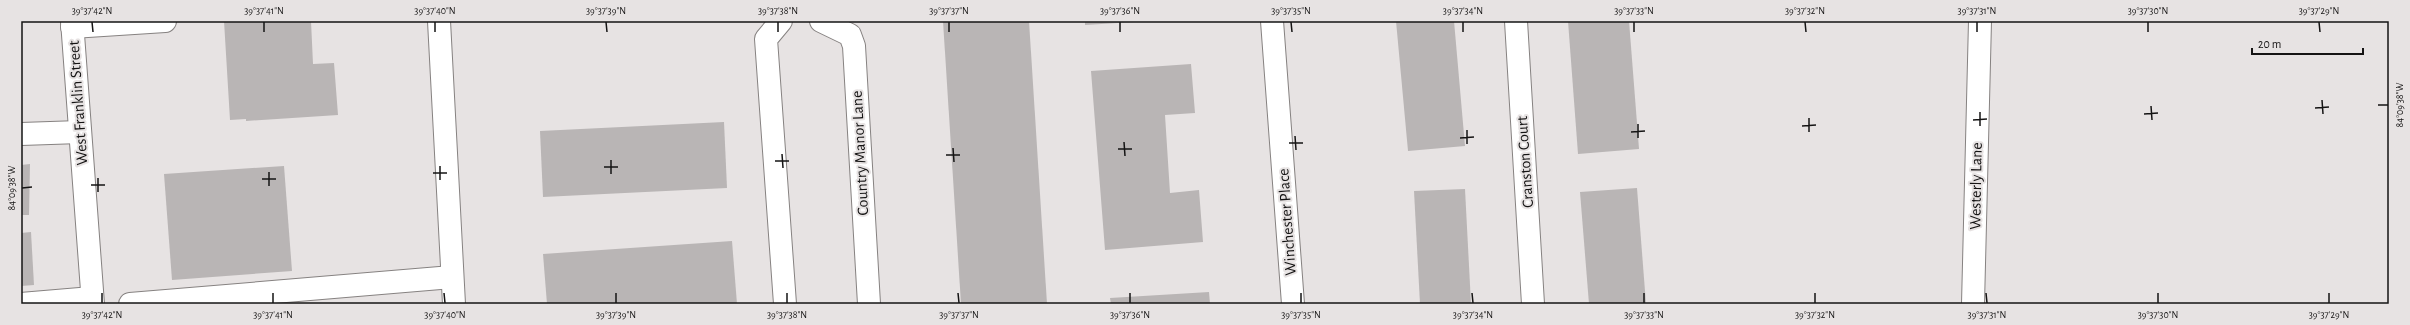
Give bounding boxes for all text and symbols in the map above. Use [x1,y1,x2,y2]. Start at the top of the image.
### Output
text: 39°37'42"N [72,6,112,16]
text: 39°37'41"N [244,6,284,16]
text: 39°37'40"N [414,6,456,16]
text: 39°37'39"N [586,6,626,16]
text: 39°37'38"N [758,6,798,16]
text: 39°37'37"N [929,6,969,16]
text: 39°37'36"N [1100,6,1140,16]
text: 39°37'35"N [1271,6,1311,16]
text: 39°37'34"N [1443,6,1483,16]
text: 39°37'33"N [1614,6,1654,16]
text: 39°37'32"N [1785,6,1825,16]
text: 39°37'31"N [1958,6,1996,16]
text: 39°37'30"N [2128,6,2168,16]
text: 39°37'29"N [2299,6,2339,16]
scale bar [2252,30,2363,56]
text: 20 m [2258,38,2281,50]
street label: West Franklin Street [66,40,90,166]
text: 84°09'38"W [2395,83,2405,127]
street label: Country Manor Lane [849,90,872,216]
street label: Cranston Court [1514,116,1536,208]
street label: Westerly Lane [1967,142,1986,230]
text: 84°09'38"W [7,166,17,210]
street label: Winchester Place [1275,168,1299,276]
text: 39°37'42"N [82,310,122,320]
text: 39°37'41"N [253,310,293,320]
text: 39°37'40"N [424,310,466,320]
text: 39°37'39"N [596,310,636,320]
text: 39°37'38"N [767,310,807,320]
text: 39°37'37"N [939,310,979,320]
text: 39°37'36"N [1110,310,1150,320]
text: 39°37'35"N [1281,310,1321,320]
text: 39°37'34"N [1453,310,1493,320]
text: 39°37'33"N [1624,310,1664,320]
text: 39°37'32"N [1795,310,1835,320]
text: 39°37'31"N [1968,310,2006,320]
text: 39°37'30"N [2138,310,2178,320]
text: 39°37'29"N [2309,310,2349,320]

